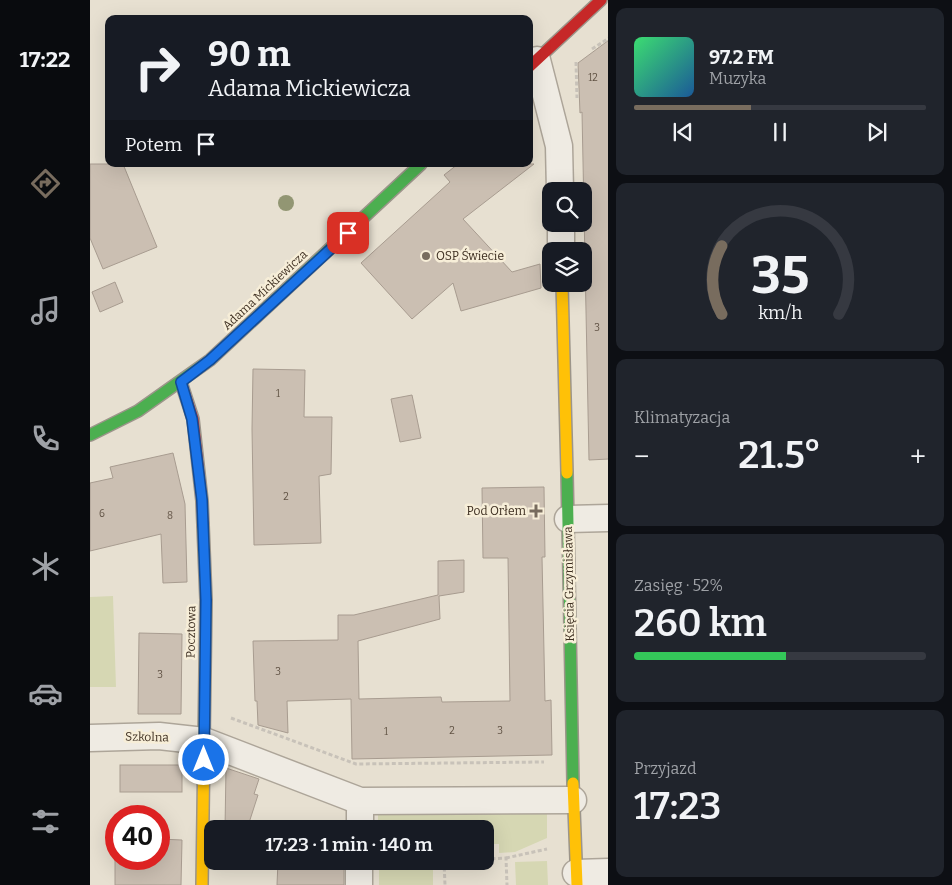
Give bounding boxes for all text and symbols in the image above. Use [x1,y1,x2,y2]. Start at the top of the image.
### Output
text: 90 m [208,33,291,75]
icon: right [125,35,190,100]
text: 17:22 [19,46,71,73]
text: 97.2 FM [709,46,774,69]
text: Muzyka [709,69,766,88]
house number: 12 [588,72,598,84]
text: Adama Mickiewicza [208,75,411,102]
icon: previous [669,118,697,146]
icon: pause [766,118,794,146]
icon: next [863,118,891,146]
icon: arrive [192,130,220,158]
text: Potem [125,133,182,156]
icon: directions [28,166,63,201]
map controls [542,182,592,292]
button: search [542,182,592,232]
pin [327,212,369,254]
icon: arrive [334,219,362,247]
button: layers [542,242,592,292]
text: 35 [751,244,809,307]
street label: Adama Mickiewicza [220,247,311,333]
place label: OSP Świecie [436,248,504,263]
marker: OSP Świecie [420,250,432,262]
icon: music [28,293,63,328]
text: km/h [758,302,802,324]
house number: 3 [594,322,600,334]
house number: 1 [276,388,280,400]
text: Klimatyzacja [634,408,730,427]
icon: phone [28,421,63,456]
text: 21.5° [738,432,821,478]
text: − [634,440,649,473]
text: + [910,440,926,473]
house number: 2 [283,491,289,503]
place label: Pod Orłem [467,504,527,518]
marker: Pod Orłem [530,505,542,517]
house number: 6 [99,508,105,520]
house number: 8 [167,510,173,522]
street label: Księcia Grzymisława [561,526,577,642]
icon: climate [28,549,63,584]
text: Zasięg · 52% [634,576,723,595]
text: 260 km [634,600,767,646]
street label: Pocztowa [184,605,198,658]
house number: 3 [275,666,281,678]
house number: 3 [157,669,163,681]
icon: car [28,676,63,711]
house number: 2 [449,725,455,737]
house number: 3 [497,725,503,737]
house number: 1 [384,726,388,738]
street label: Szkolna [125,730,169,744]
position arrow [177,733,229,785]
text: Przyjazd [634,759,696,778]
text: 17:23 [634,783,721,829]
icon: filters [28,804,63,839]
speed limit sign: 40 [105,805,170,870]
text: 17:23 · 1 min · 140 m [265,833,433,856]

